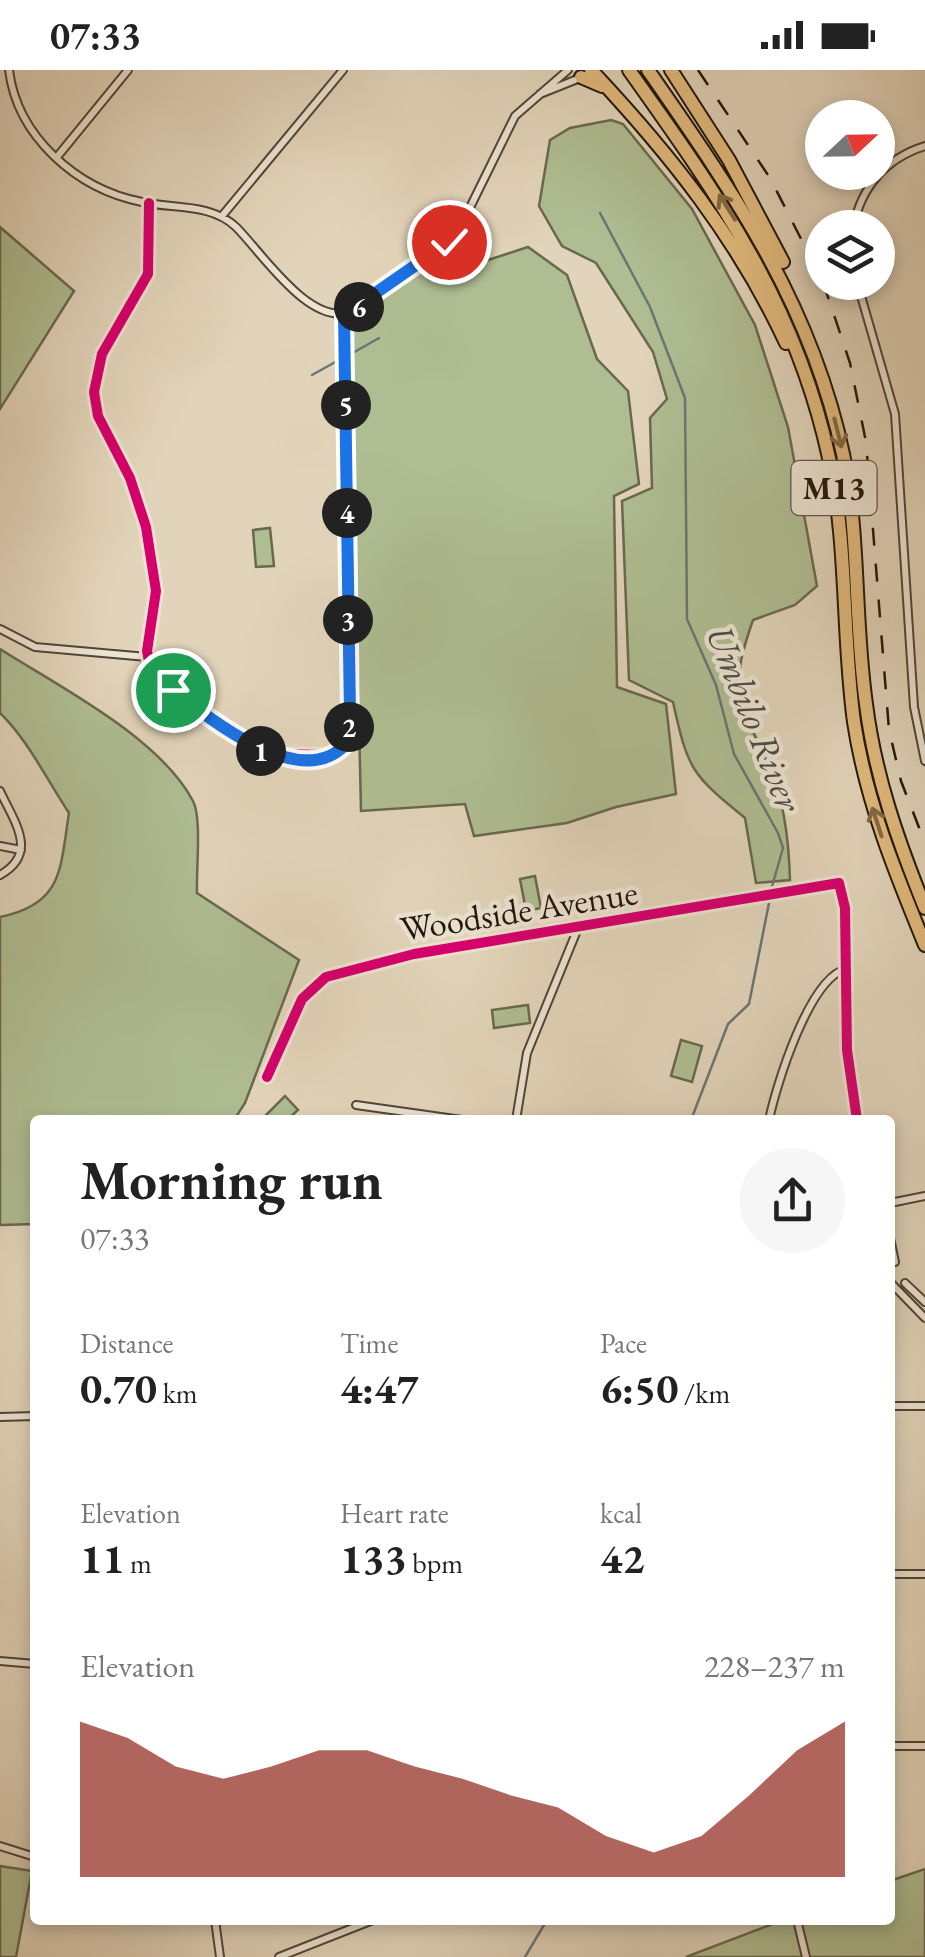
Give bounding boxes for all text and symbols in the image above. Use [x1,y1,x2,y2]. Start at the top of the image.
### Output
text: 07:33 [50,11,141,60]
north arrow [805,100,895,190]
map controls [805,100,895,300]
one-way arrow [716,194,737,222]
pin [407,200,492,285]
button: layers [805,210,895,300]
icon: check [422,215,477,270]
pin: 6 [334,282,384,332]
text: 6 [352,289,366,325]
pin: 5 [321,380,371,430]
text: 5 [339,387,353,423]
one-way arrow [829,417,848,448]
road number: M13 [792,461,876,515]
pin: 4 [322,488,372,538]
text: 4 [340,495,354,531]
pin: 3 [323,595,373,645]
text: 3 [341,602,355,638]
water label: Umbilo River [696,618,815,820]
pin [131,648,216,733]
icon: arrive [146,663,201,718]
pin: 2 [324,702,374,752]
text: 2 [342,709,356,745]
pin: 1 [236,726,286,776]
text: 1 [254,733,268,769]
one-way arrow [867,806,885,838]
street label: Woodside Avenue [397,869,641,951]
text: Morning run [80,1144,383,1215]
button: share [740,1148,845,1253]
text: 07:33 [80,1217,149,1259]
text: Distance [80,1325,174,1361]
text: Time [340,1325,398,1361]
text: Pace [600,1325,647,1361]
text: 0.70 [80,1361,157,1416]
text: 4:47 [340,1361,419,1416]
text: 6:50 [600,1361,679,1416]
text: km [157,1375,198,1411]
text: /km [679,1375,730,1411]
text: Elevation [80,1495,181,1531]
text: Heart rate [340,1495,449,1531]
text: kcal [600,1495,642,1531]
text: 11 [80,1531,124,1586]
text: 133 [340,1531,407,1586]
text: 42 [600,1531,644,1586]
text: m [124,1545,152,1581]
text: bpm [407,1545,463,1581]
text: Elevation [80,1645,195,1687]
text: 228–237 m [704,1645,845,1687]

